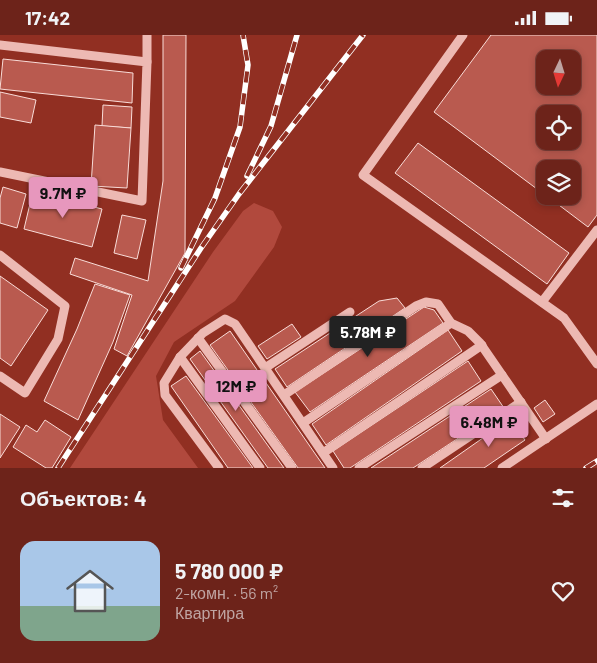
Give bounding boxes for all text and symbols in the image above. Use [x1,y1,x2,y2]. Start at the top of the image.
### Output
text: 17:42 [25,6,70,29]
north arrow [536,50,581,95]
map controls [536,50,581,205]
button: locate [536,105,581,150]
button: layers [536,160,581,205]
pin: 9.7M ₽ [22,177,104,219]
text: 9.7M ₽ [40,183,86,202]
pin: 5.78M ₽ [322,315,414,358]
text: 5.78M ₽ [340,322,396,341]
pin: 12M ₽ [201,369,271,412]
text: 12M ₽ [216,376,256,395]
pin: 6.48M ₽ [443,405,535,448]
text: 6.48M ₽ [460,412,518,431]
icon: filters [549,484,577,512]
text: Объектов: 4 [20,485,147,510]
text: 5 780 000 ₽ [175,558,283,583]
icon: home [60,561,120,621]
icon: heart [549,577,577,605]
text: 2-комн. · 56 m² [175,583,278,602]
text: Квартира [175,603,244,622]

